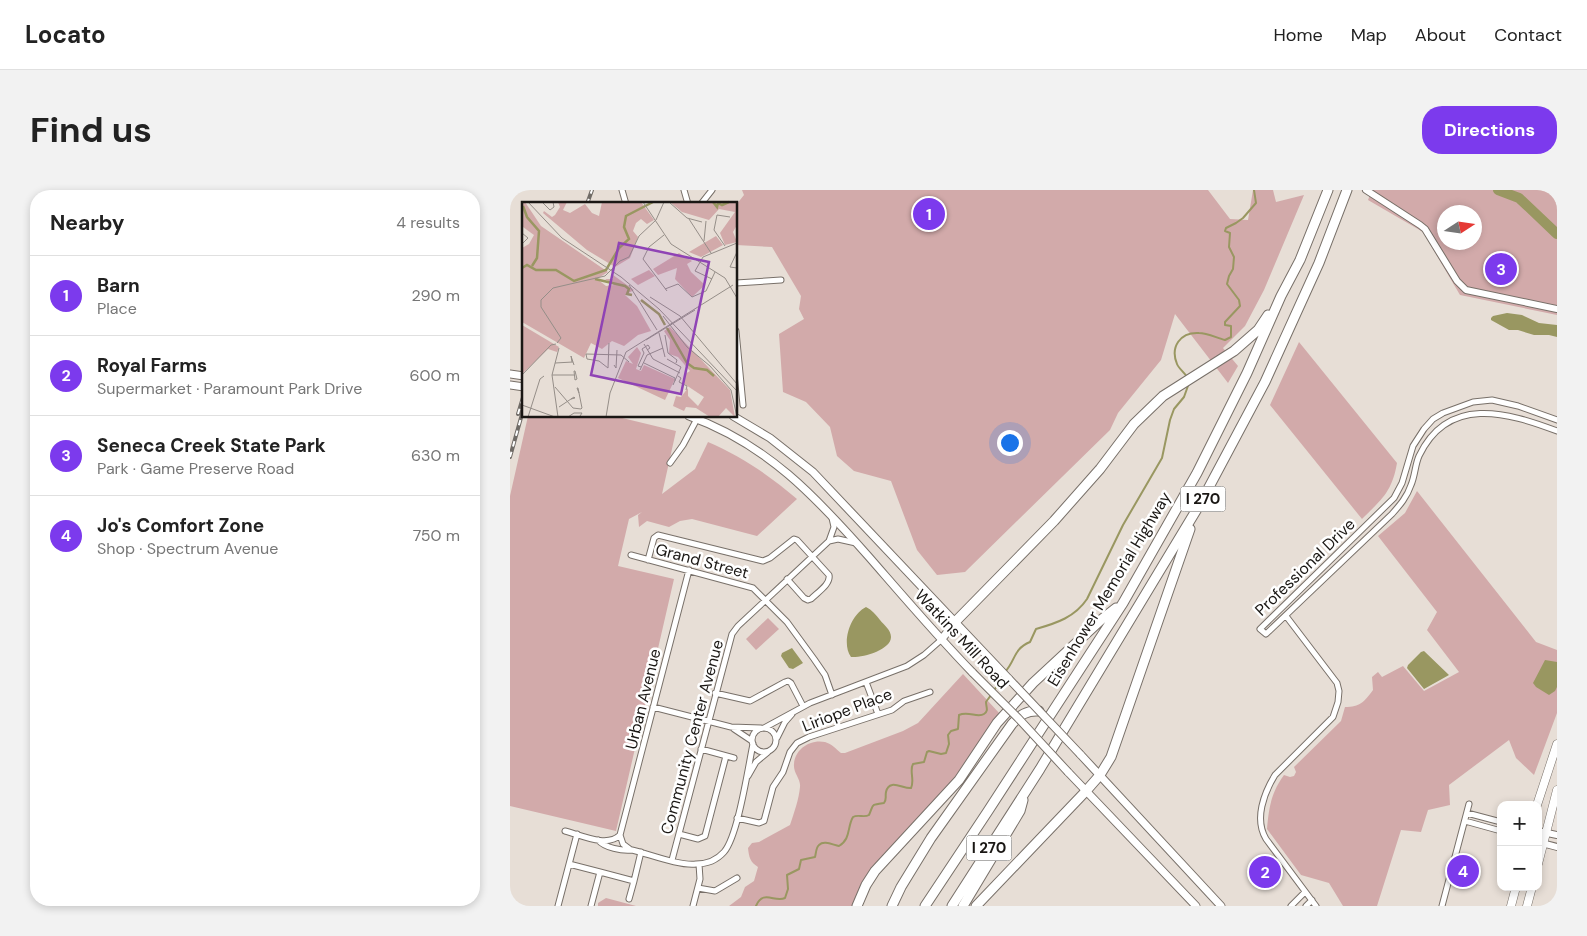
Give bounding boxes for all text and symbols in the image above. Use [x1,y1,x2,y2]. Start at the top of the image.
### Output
text: Locato [25,19,106,50]
text: Home [1273,23,1323,47]
text: Map [1351,23,1387,47]
text: About [1415,23,1466,47]
text: Contact [1494,23,1562,47]
button: Directions [1422,106,1557,154]
text: Find us [30,107,152,153]
pin: 1 [913,195,945,233]
inset map [522,202,738,418]
north arrow [1437,205,1482,250]
text: Nearby [50,209,124,237]
text: 4 results [396,212,460,233]
pin: 3 [1485,250,1517,288]
text: Barn [97,273,140,298]
text: 1 [63,285,69,306]
text: 290 m [411,285,460,306]
text: Place [97,298,137,319]
text: Royal Farms [97,353,207,378]
text: 2 [61,365,71,386]
text: 600 m [410,365,460,386]
text: Supermarket · Paramount Park Drive [97,378,362,399]
your location [997,430,1023,456]
text: Seneca Creek State Park [97,433,326,458]
text: 3 [61,445,71,466]
text: 630 m [411,445,460,466]
text: Park · Game Preserve Road [97,458,294,479]
road number: I 270 [1180,486,1226,512]
street label: Eisenhower Memorial Highway [1042,488,1176,690]
text: Jo's Comfort Zone [97,513,264,538]
street label: Professional Drive [1250,514,1360,620]
text: 4 [61,525,71,546]
text: 750 m [413,525,460,546]
text: Shop · Spectrum Avenue [97,538,278,559]
street label: Grand Street [653,538,751,584]
street label: Watkins Mill Road [910,585,1014,693]
street label: Community Center Avenue [656,637,728,837]
street label: Urban Avenue [620,647,666,751]
street label: Liriope Place [799,683,895,737]
map controls [1497,801,1542,891]
button: + [1497,801,1542,846]
road number: I 270 [966,836,1012,860]
button: − [1497,846,1542,891]
pin: 4 [1447,852,1479,890]
pin: 2 [1249,853,1281,891]

